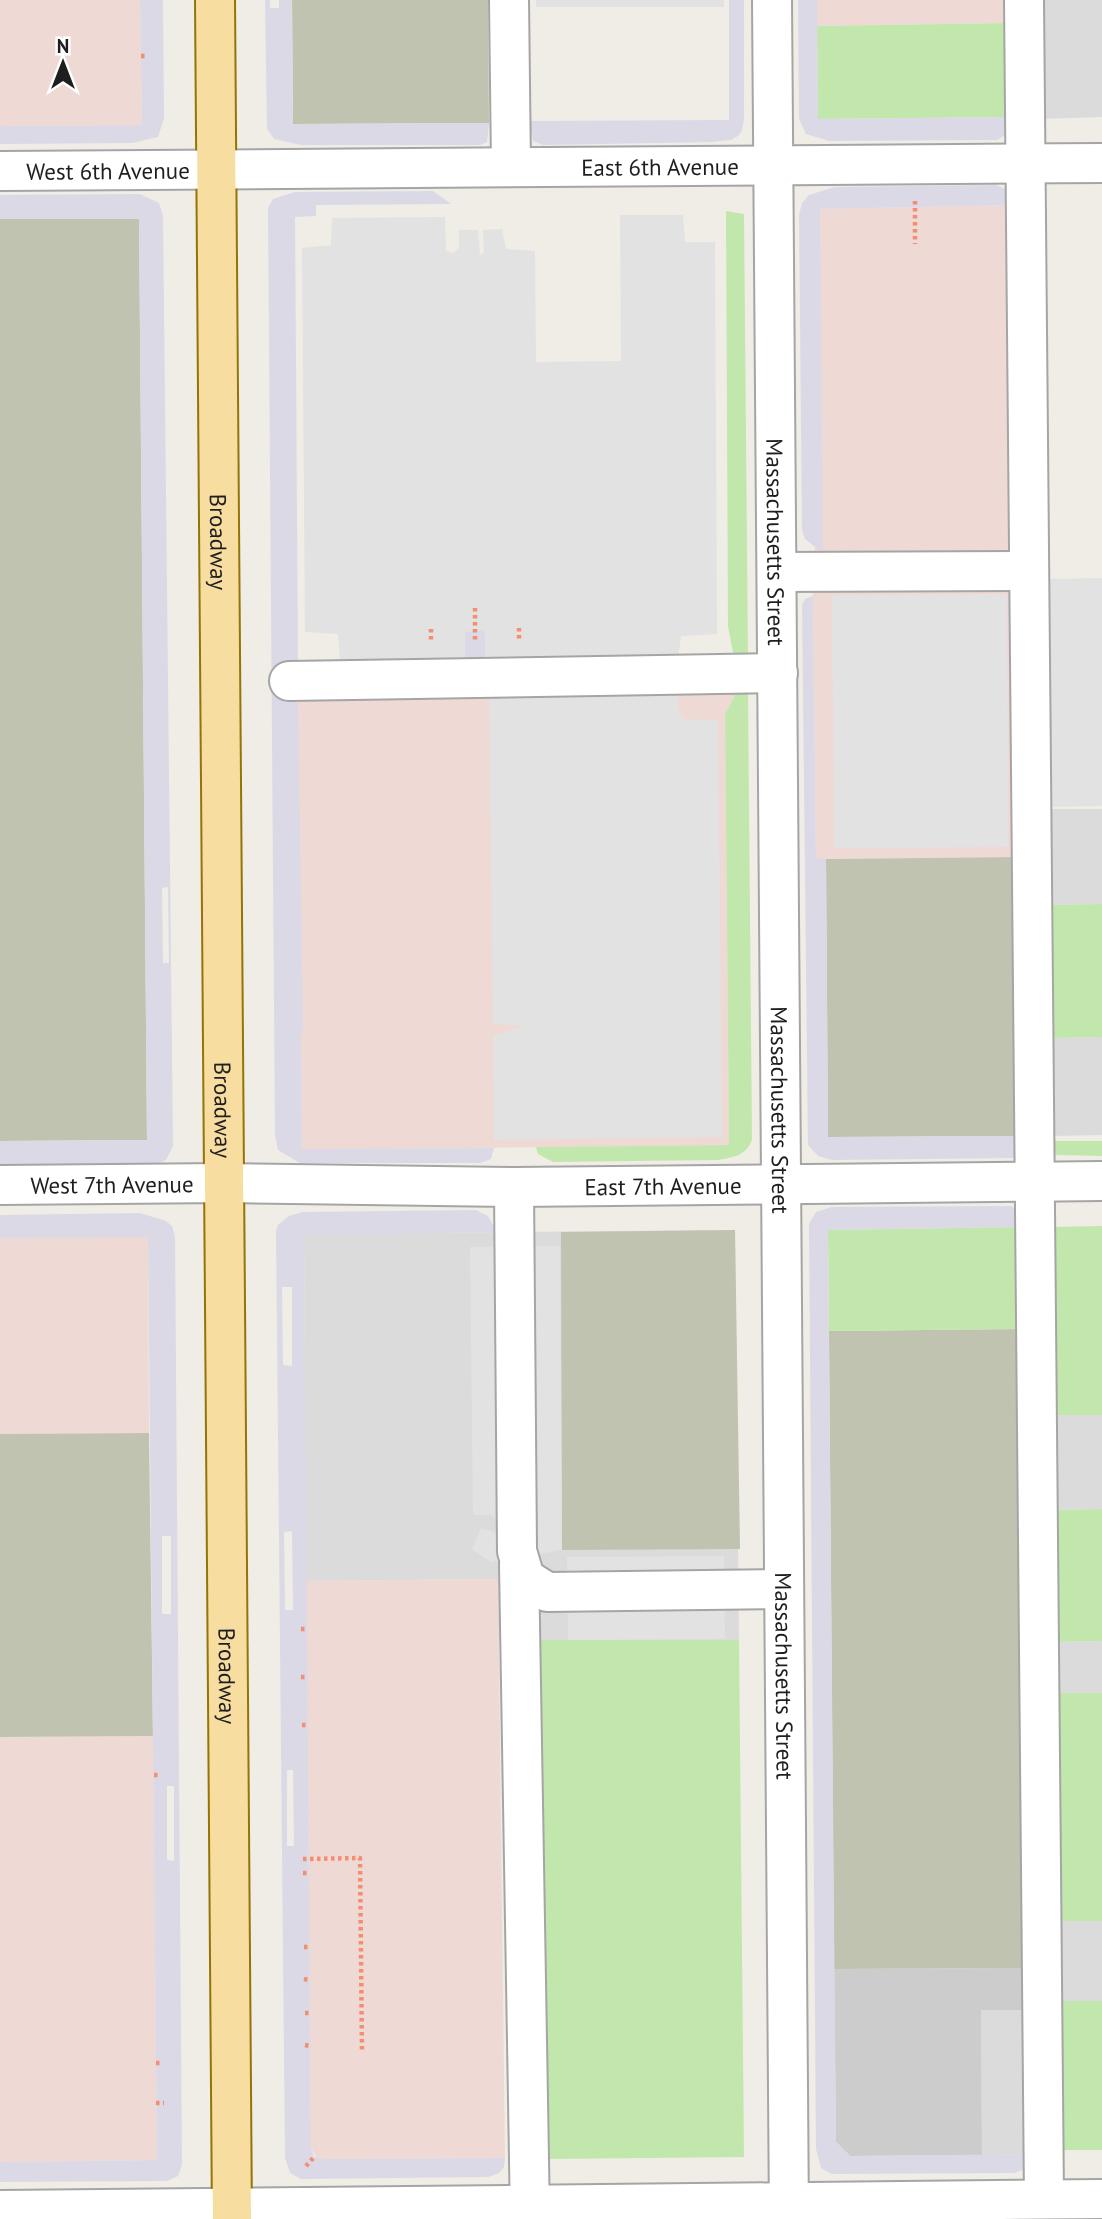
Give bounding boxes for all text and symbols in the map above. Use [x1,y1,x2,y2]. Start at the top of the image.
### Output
north arrow [28,28,98,98]
text: N [57,34,69,58]
street label: East 6th Avenue [581,151,739,181]
street label: West 6th Avenue [26,155,190,185]
street label: Massachusetts Street [761,438,791,646]
street label: Broadway [204,494,234,591]
street label: Massachusetts Street [765,1006,796,1214]
street label: Broadway [209,1062,238,1159]
street label: West 7th Avenue [30,1169,194,1199]
street label: East 7th Avenue [584,1170,742,1201]
street label: Massachusetts Street [770,1572,800,1780]
street label: Broadway [213,1628,243,1725]

